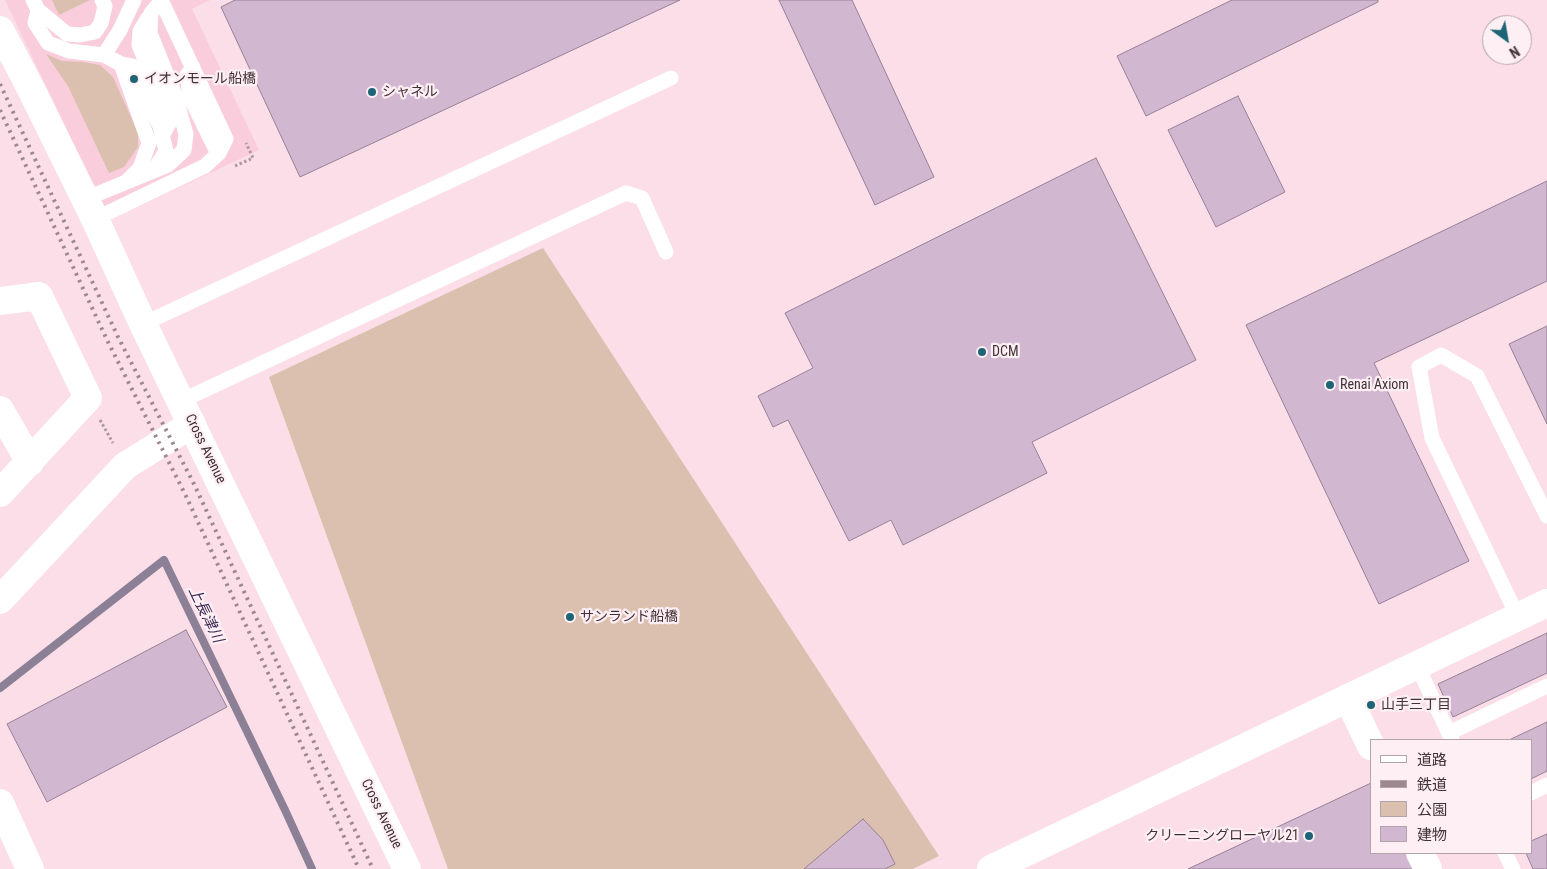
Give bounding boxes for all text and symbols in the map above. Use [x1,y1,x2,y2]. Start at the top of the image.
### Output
north arrow [1482,15,1532,65]
text: N [1507,43,1522,61]
place label: イオンモール船橋 [144,71,256,87]
marker: イオンモール船橋 [128,73,140,85]
place label: シャネル [382,84,438,100]
marker: シャネル [366,86,378,98]
place label: DCM [992,344,1019,360]
marker: DCM [976,346,988,358]
place label: Renai Axiom [1340,377,1409,393]
marker: Renai Axiom [1324,379,1336,391]
street label: Cross Avenue [181,411,229,487]
water label: 上長津川 [184,584,226,646]
place label: サンランド船橋 [580,609,678,625]
marker: サンランド船橋 [564,611,576,623]
place label: 山手三丁目 [1381,697,1451,713]
marker: 山手三丁目 [1365,699,1377,711]
legend [1370,739,1532,854]
text: 道路 [1417,751,1447,769]
street label: Cross Avenue [357,776,405,852]
text: 鉄道 [1417,776,1447,794]
text: 公園 [1417,801,1447,819]
text: 建物 [1417,826,1447,844]
place label: クリーニングローヤル21 [1145,828,1299,844]
marker: クリーニングローヤル21 [1303,830,1315,842]

